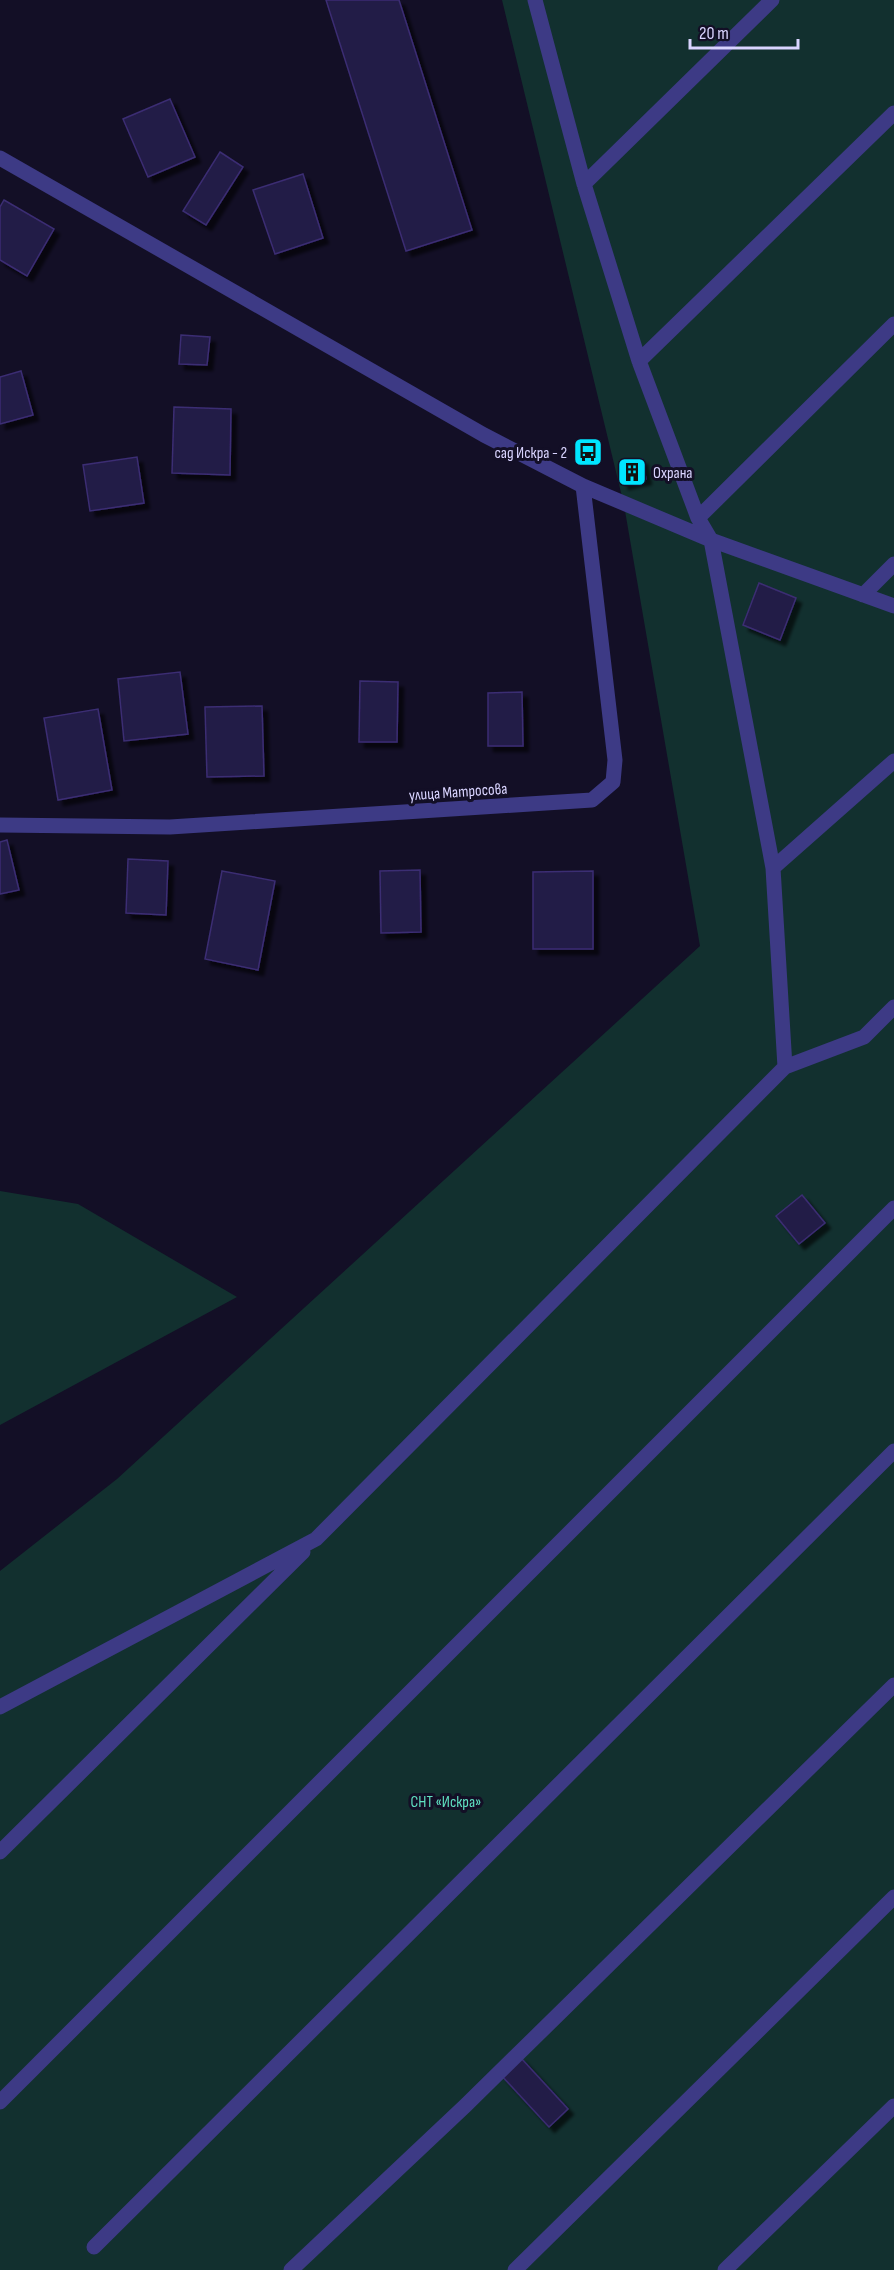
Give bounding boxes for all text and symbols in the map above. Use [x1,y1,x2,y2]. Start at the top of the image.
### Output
scale bar [690,12,798,50]
text: 20 m [699,23,729,44]
bus stop icon: сад Искра - 2 [572,436,604,468]
place label: сад Искра - 2 [495,444,567,463]
building icon: Охрана [616,456,648,488]
place label: Охрана [653,464,693,483]
street label: улица Матросова [408,780,508,805]
park label: СНТ «Искра» [411,1793,481,1812]

